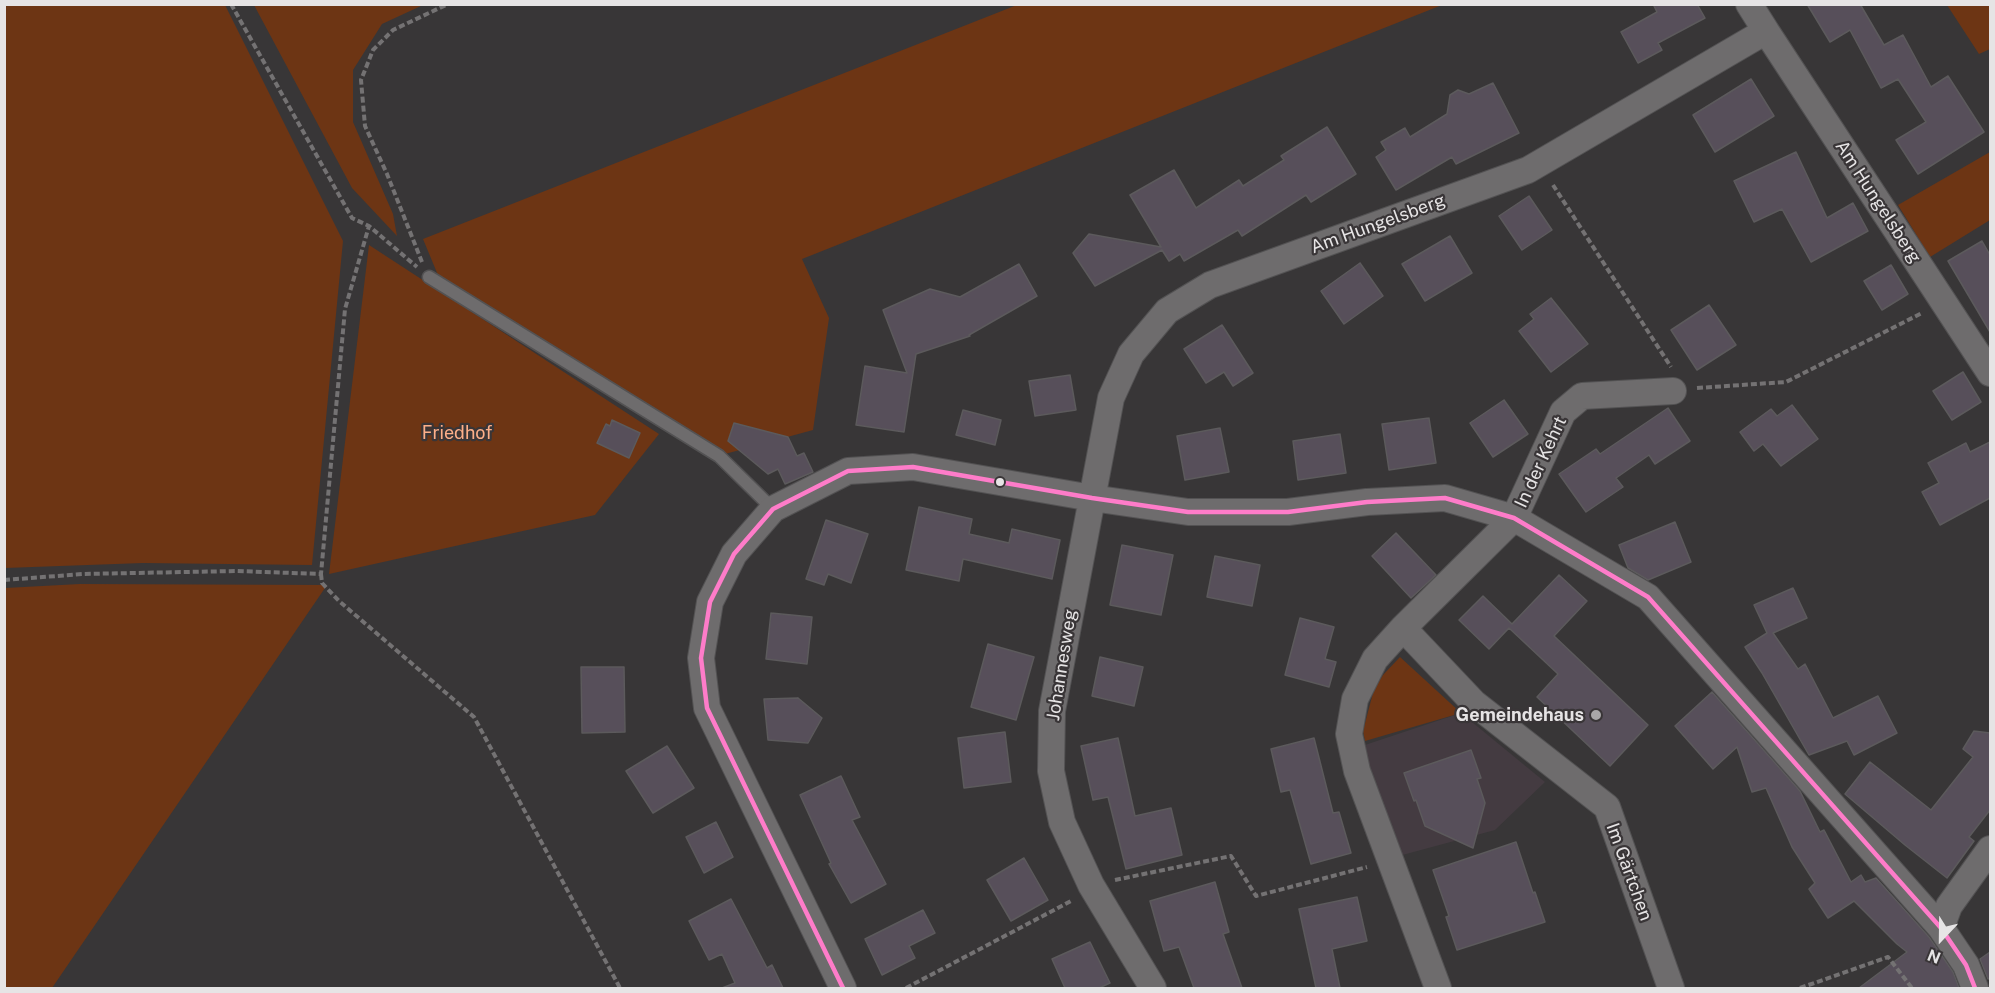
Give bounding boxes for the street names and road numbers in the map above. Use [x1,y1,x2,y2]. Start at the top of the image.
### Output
street label: Am Hungelsberg [1830,137,1926,267]
street label: Am Hungelsberg [1308,190,1448,258]
street label: In der Kehrt [1510,413,1572,511]
street label: Johannesweg [1043,608,1081,722]
street label: Im Gärtchen [1601,820,1657,924]

